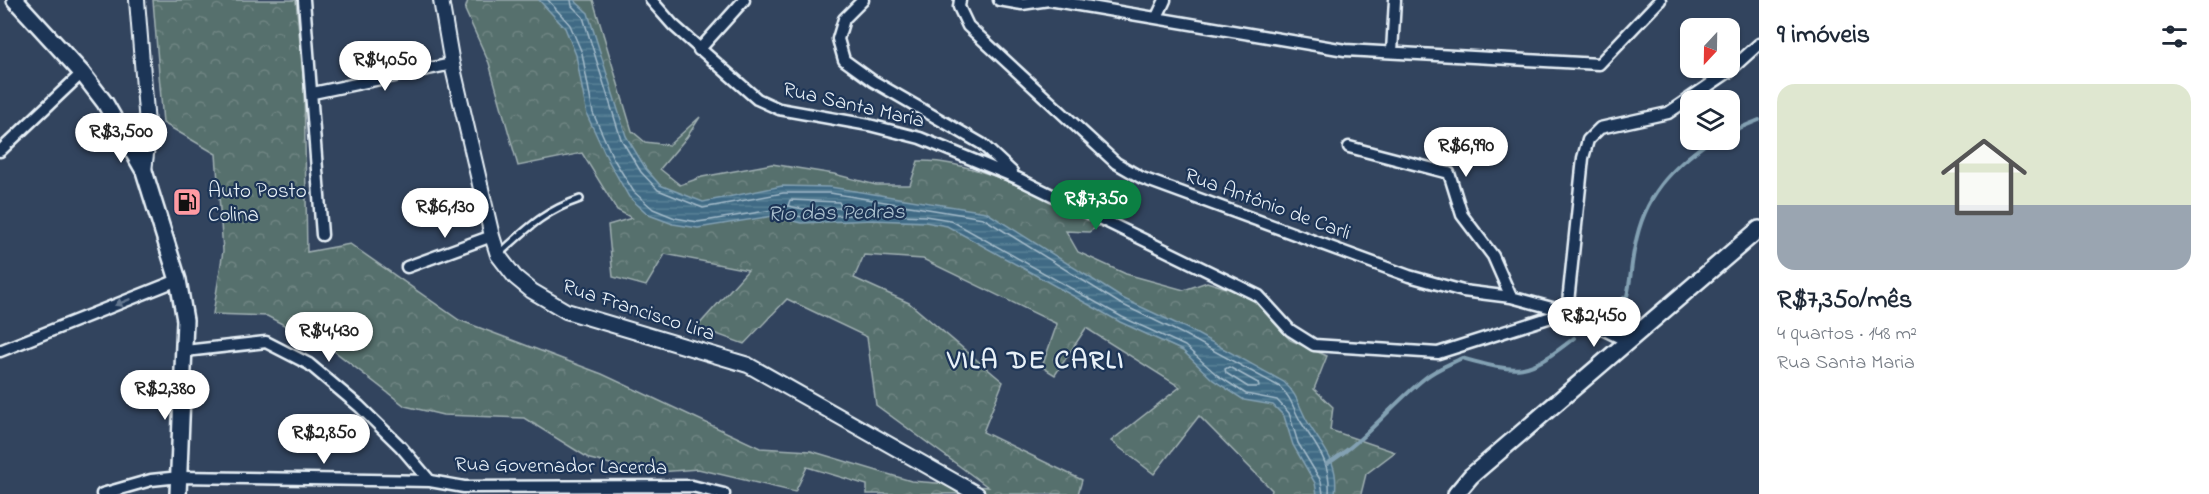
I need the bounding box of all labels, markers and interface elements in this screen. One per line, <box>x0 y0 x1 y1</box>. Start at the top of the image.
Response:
text: 9 imóveis <box>1777 17 1870 55</box>
north arrow <box>1680 18 1740 78</box>
map controls <box>1680 18 1740 150</box>
icon: filters <box>2158 20 2191 53</box>
pin: R$4,050 <box>330 41 440 92</box>
text: R$4,050 <box>353 46 417 75</box>
street label: Rua Santa Maria <box>780 75 927 137</box>
button: layers <box>1680 90 1740 150</box>
pin: R$3,500 <box>66 113 176 164</box>
text: R$3,500 <box>89 118 153 147</box>
icon: home <box>1930 123 2038 231</box>
pin: R$6,990 <box>1411 127 1521 178</box>
text: R$6,990 <box>1438 132 1494 161</box>
street label: Rua Antônio de Carli <box>1180 161 1355 249</box>
place label: Auto Posto Colina <box>208 177 307 231</box>
pin: R$7,350 <box>1041 180 1151 231</box>
text: R$7,350 <box>1064 185 1128 214</box>
fuel station icon: Auto Posto Colina <box>171 186 203 218</box>
pin: R$6,130 <box>390 188 500 239</box>
text: R$6,130 <box>416 193 474 222</box>
water label: Rio das Pedras <box>767 197 906 231</box>
street label: Rua Francisco Lira <box>558 272 719 350</box>
text: R$7,350/mês <box>1777 282 1912 320</box>
pin: R$2,450 <box>1539 297 1649 348</box>
one-way arrow <box>114 298 132 307</box>
text: R$2,450 <box>1562 302 1626 331</box>
pin: R$4,430 <box>274 312 384 363</box>
text: R$4,430 <box>299 317 359 346</box>
text: 4 quartos · 148 m² <box>1777 320 1917 349</box>
district label: VILA DE CARLI <box>946 342 1125 381</box>
text: Rua Santa Maria <box>1777 349 1915 378</box>
pin: R$2,380 <box>110 370 220 421</box>
text: R$2,380 <box>135 375 195 404</box>
pin: R$2,850 <box>269 414 379 465</box>
text: R$2,850 <box>292 419 356 448</box>
street label: Rua Governador Lacerda <box>454 450 667 484</box>

